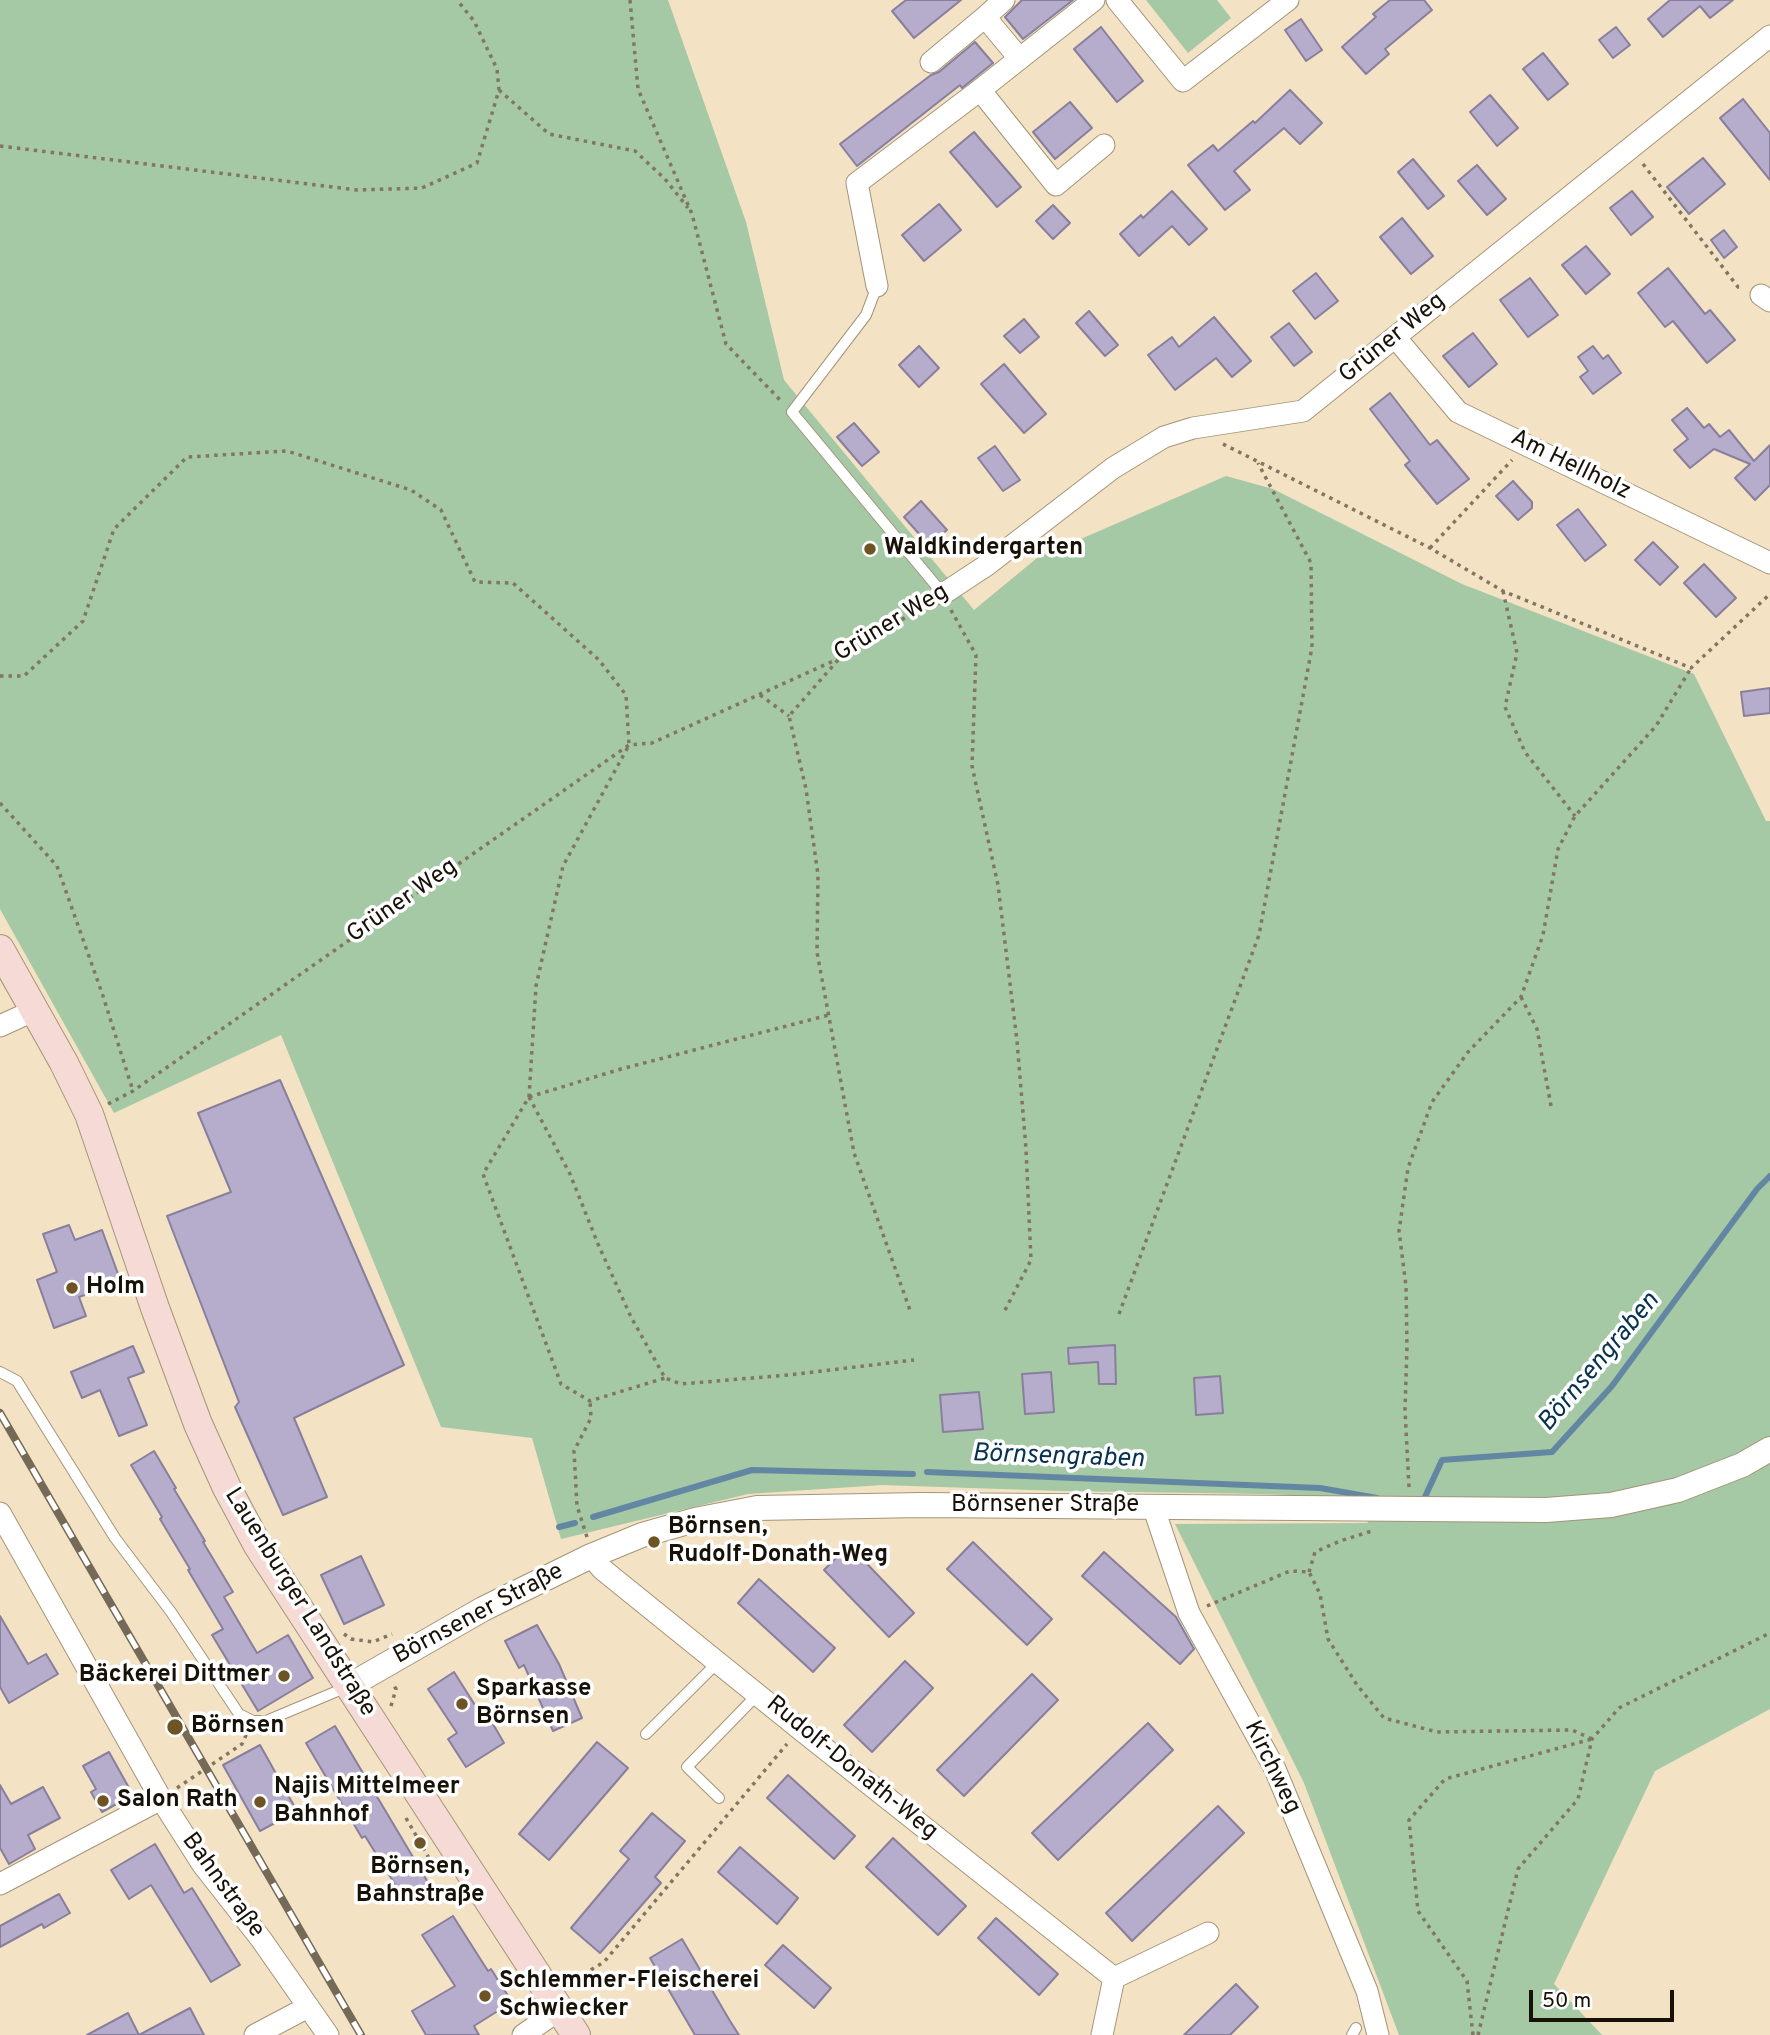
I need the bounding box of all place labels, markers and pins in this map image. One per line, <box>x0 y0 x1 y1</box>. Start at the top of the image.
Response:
place label: Waldkindergarten <box>884 535 1083 563</box>
marker: Waldkindergarten <box>862 541 878 557</box>
place label: Holm <box>86 1274 145 1302</box>
marker: Holm <box>64 1280 80 1296</box>
place label: Börnsen, Rudolf-Donath-Weg <box>668 1514 888 1570</box>
marker: Börnsen, Rudolf-Donath-Weg <box>646 1534 662 1550</box>
place label: Bäckerei Dittmer <box>79 1662 270 1690</box>
marker: Bäckerei Dittmer <box>276 1668 292 1684</box>
place label: Sparkasse Börnsen <box>476 1676 591 1732</box>
marker: Sparkasse Börnsen <box>454 1696 470 1712</box>
place label: Börnsen <box>191 1713 284 1741</box>
marker: Börnsen <box>165 1717 185 1737</box>
place label: Najis Mittelmeer Bahnhof <box>274 1774 460 1830</box>
place label: Salon Rath <box>117 1787 238 1815</box>
marker: Salon Rath <box>95 1793 111 1809</box>
marker: Najis Mittelmeer Bahnhof <box>252 1794 268 1810</box>
marker: Börnsen, Bahnstraße <box>412 1835 428 1851</box>
place label: Börnsen, Bahnstraße <box>356 1854 484 1910</box>
place label: Schlemmer-Fleischerei Schwiecker <box>499 1968 759 2024</box>
marker: Schlemmer-Fleischerei Schwiecker <box>477 1988 493 2004</box>

